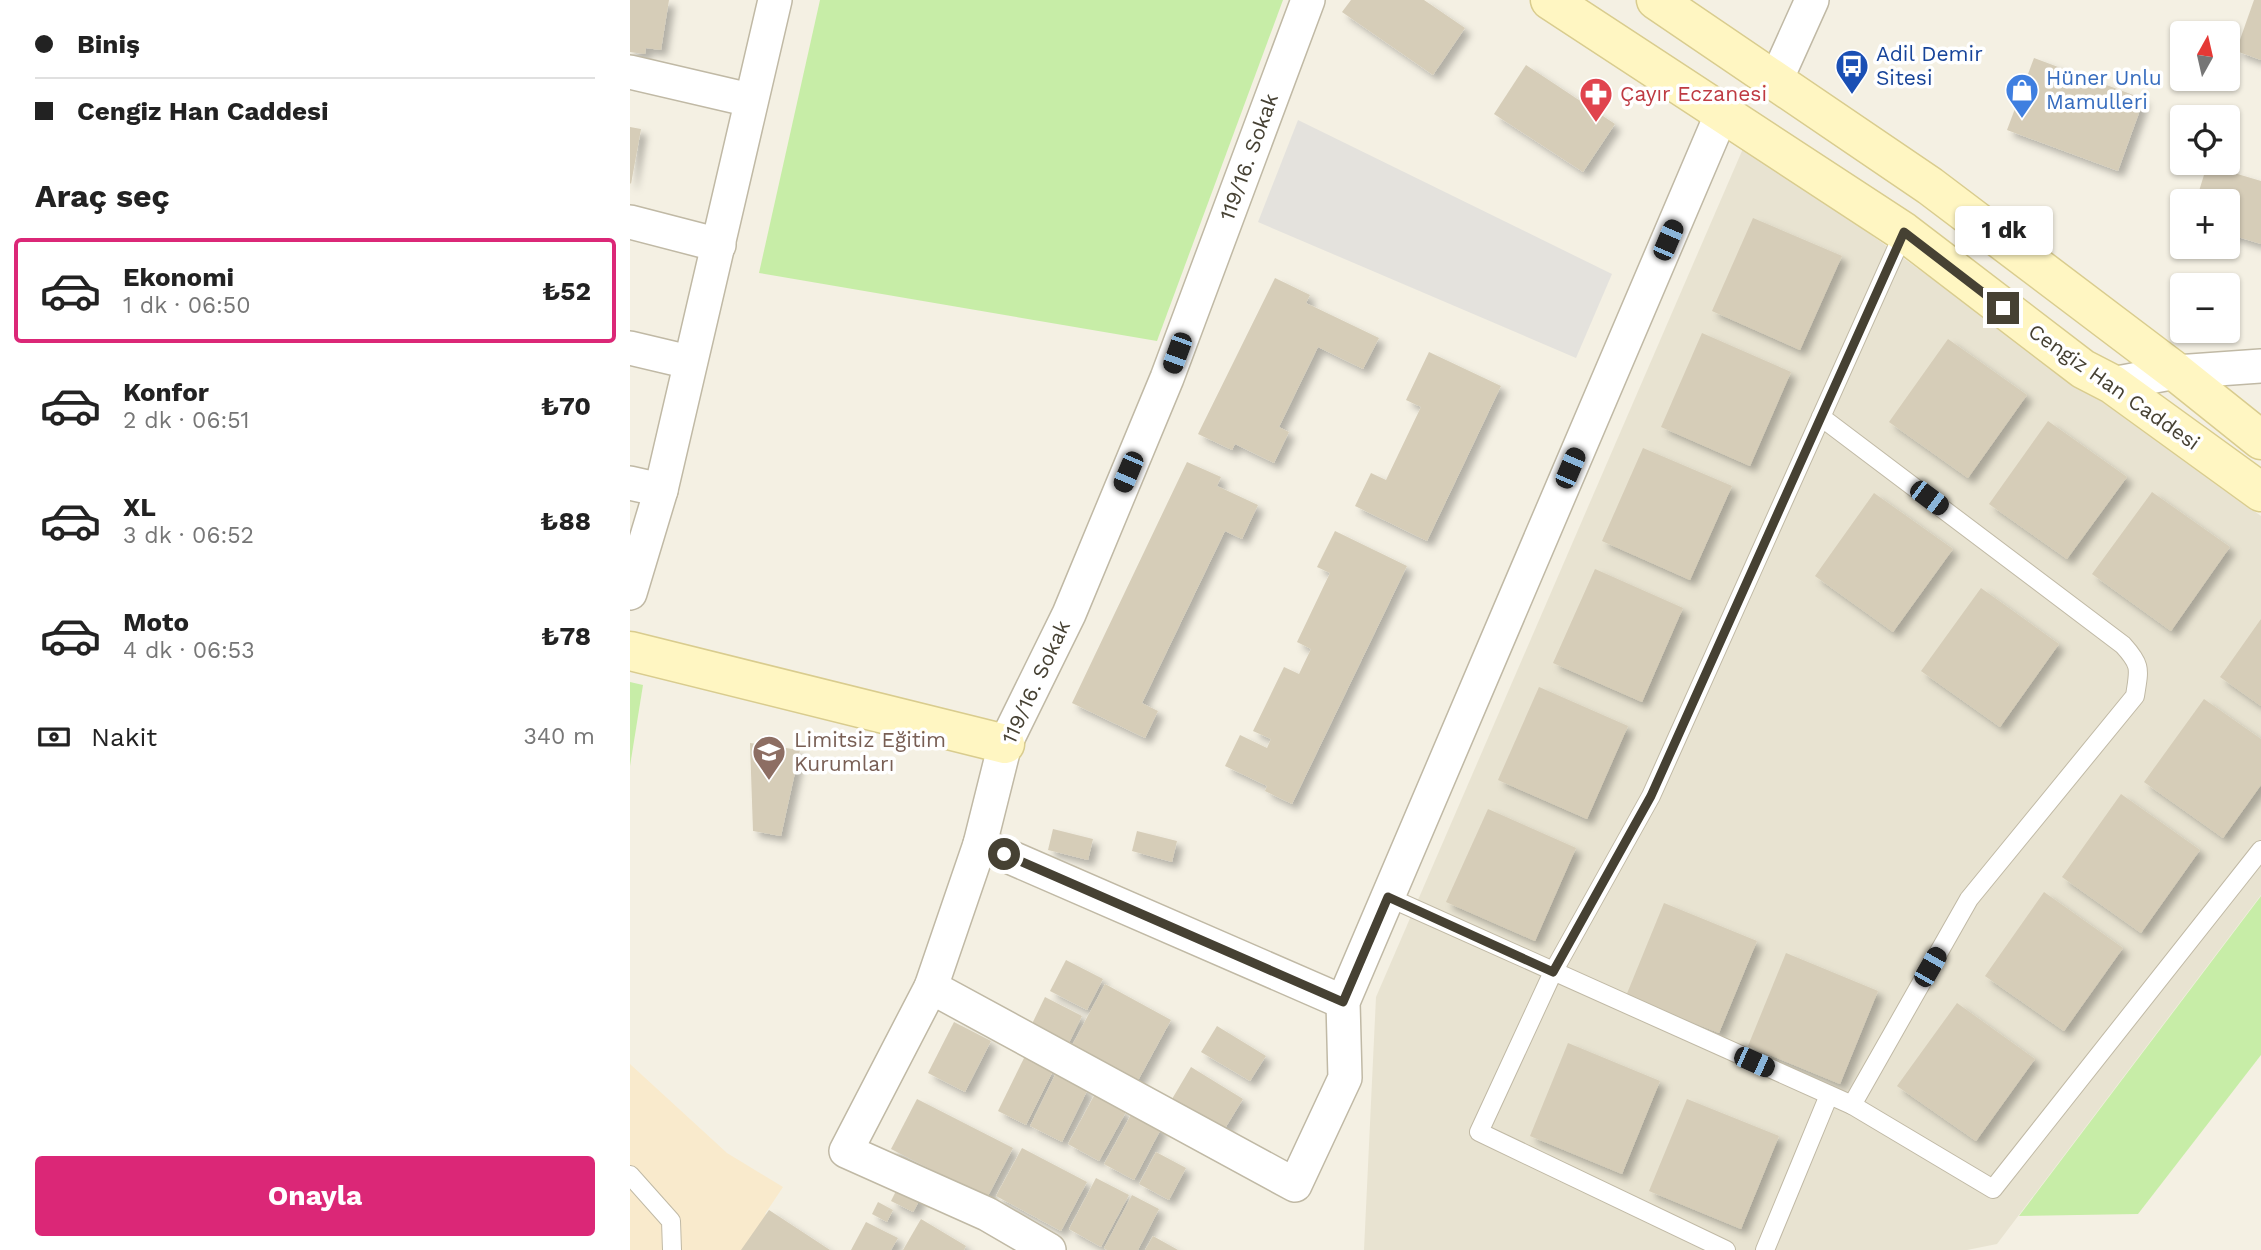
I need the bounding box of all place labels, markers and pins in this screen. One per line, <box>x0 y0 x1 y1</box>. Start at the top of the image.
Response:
place label: Adil Demir Sitesi <box>1876 41 1983 90</box>
bus stop icon: Adil Demir Sitesi <box>1833 47 1871 96</box>
place label: Hüner Unlu Mamulleri <box>2046 65 2162 114</box>
shop icon: Hüner Unlu Mamulleri <box>2003 71 2041 120</box>
pharmacy icon: Çayır Eczanesi <box>1577 75 1615 124</box>
place label: Çayır Eczanesi <box>1620 81 1767 106</box>
place label: Limitsiz Eğitim Kurumları <box>794 727 946 776</box>
school or university icon: Limitsiz Eğitim Kurumları <box>750 733 788 782</box>

